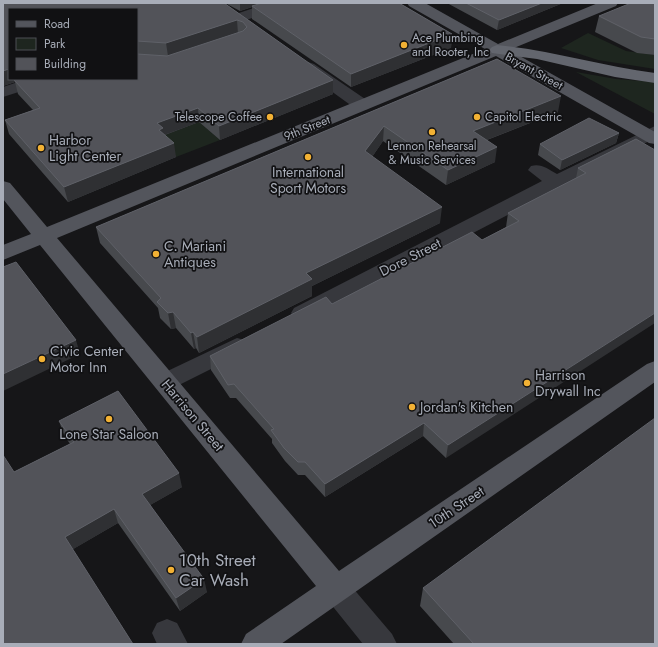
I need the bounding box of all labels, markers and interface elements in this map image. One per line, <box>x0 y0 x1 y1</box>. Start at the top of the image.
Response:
legend <box>8 8 138 80</box>
text: Road <box>44 15 70 33</box>
place label: Ace Plumbing and Rooter, Inc <box>412 29 489 61</box>
text: Park <box>44 35 66 53</box>
marker: Ace Plumbing and Rooter, Inc <box>399 40 409 50</box>
street label: Bryant Street <box>502 48 566 94</box>
text: Building <box>44 55 86 73</box>
place label: Telescope Coffee <box>175 108 262 126</box>
place label: Capitol Electric <box>485 108 562 126</box>
street label: 9th Street <box>281 111 333 145</box>
marker: Telescope Coffee <box>265 112 275 122</box>
marker: Capitol Electric <box>472 112 482 122</box>
marker: Lennon Rehearsal & Music Services <box>427 127 437 137</box>
place label: Harbor Light Center <box>49 130 122 166</box>
place label: Lennon Rehearsal & Music Services <box>387 137 477 169</box>
marker: Harbor Light Center <box>36 143 46 153</box>
marker: International Sport Motors <box>303 152 313 162</box>
place label: International Sport Motors <box>270 162 346 198</box>
street label: Dore Street <box>376 233 445 281</box>
place label: C. Mariani Antiques <box>164 236 226 272</box>
marker: C. Mariani Antiques <box>151 249 161 259</box>
place label: Civic Center Motor Inn <box>50 341 124 377</box>
marker: Civic Center Motor Inn <box>37 354 47 364</box>
place label: Harrison Drywall Inc <box>535 365 601 401</box>
street label: Harrison Street <box>157 375 229 456</box>
marker: Harrison Drywall Inc <box>522 378 532 388</box>
place label: Jordan's Kitchen <box>418 397 513 417</box>
marker: Jordan's Kitchen <box>407 402 417 412</box>
marker: Lone Star Saloon <box>104 414 114 424</box>
place label: Lone Star Saloon <box>59 424 159 444</box>
street label: 10th Street <box>424 481 488 533</box>
place label: 10th Street Car Wash <box>179 548 256 592</box>
marker: 10th Street Car Wash <box>166 565 176 575</box>

